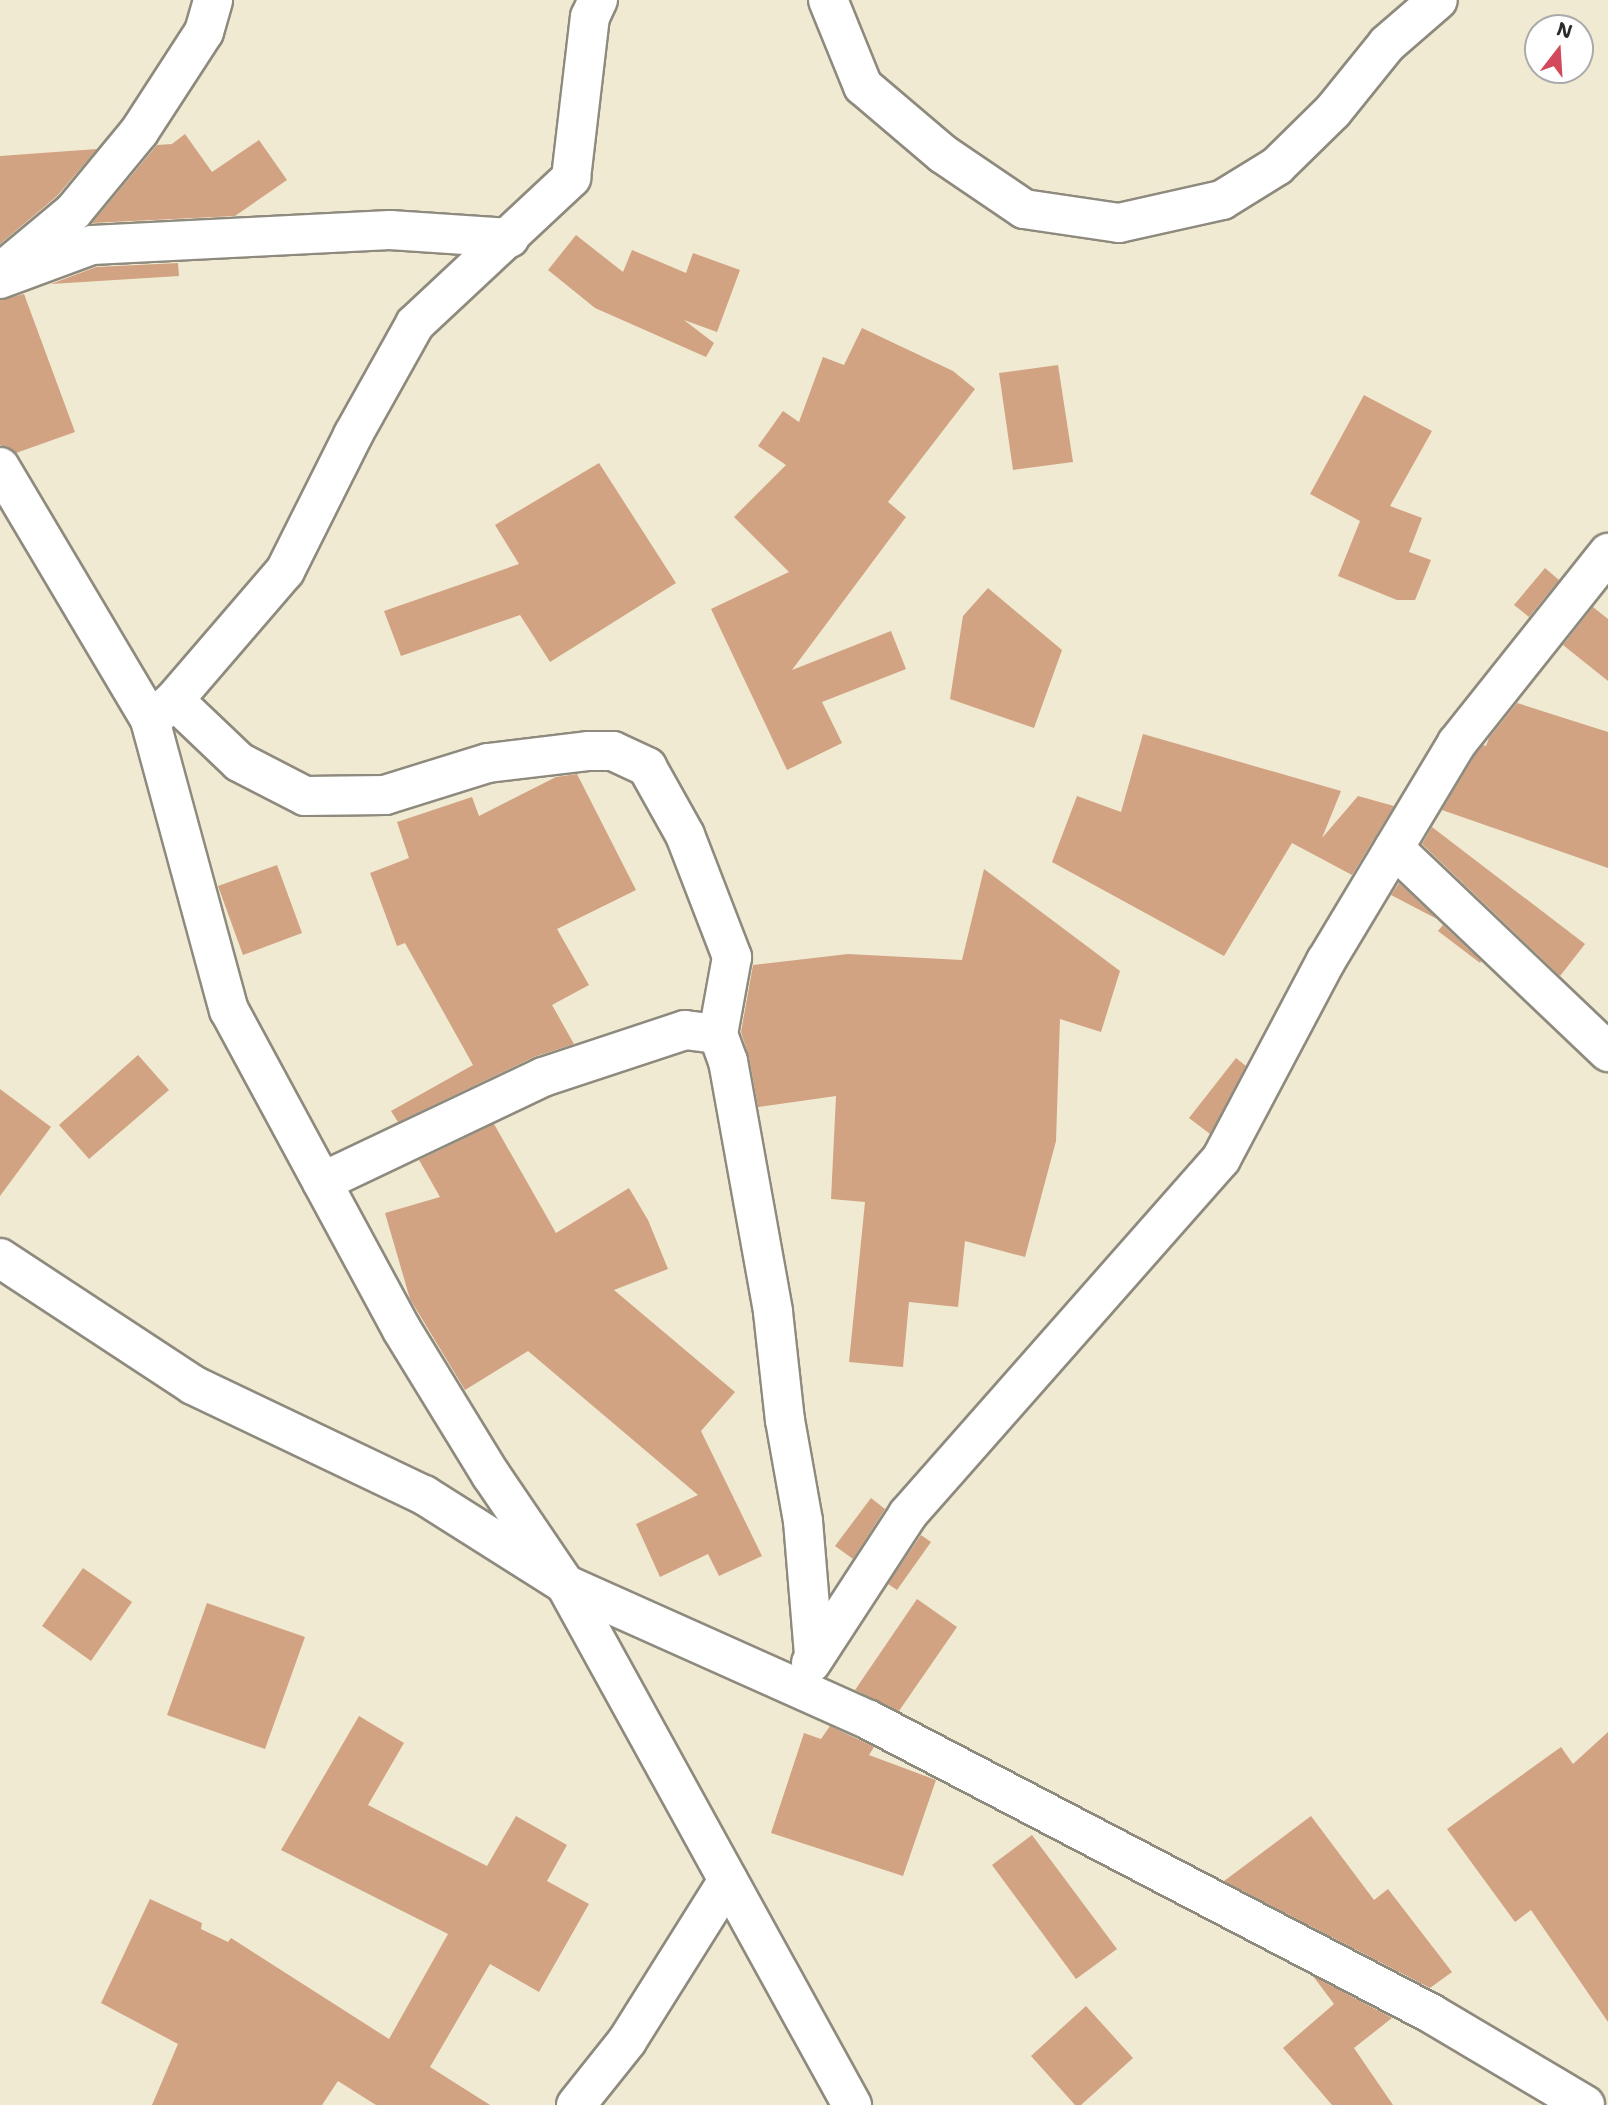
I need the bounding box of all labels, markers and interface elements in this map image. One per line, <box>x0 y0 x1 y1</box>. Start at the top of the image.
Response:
north arrow <box>1524 14 1594 84</box>
text: N <box>1554 16 1576 45</box>

